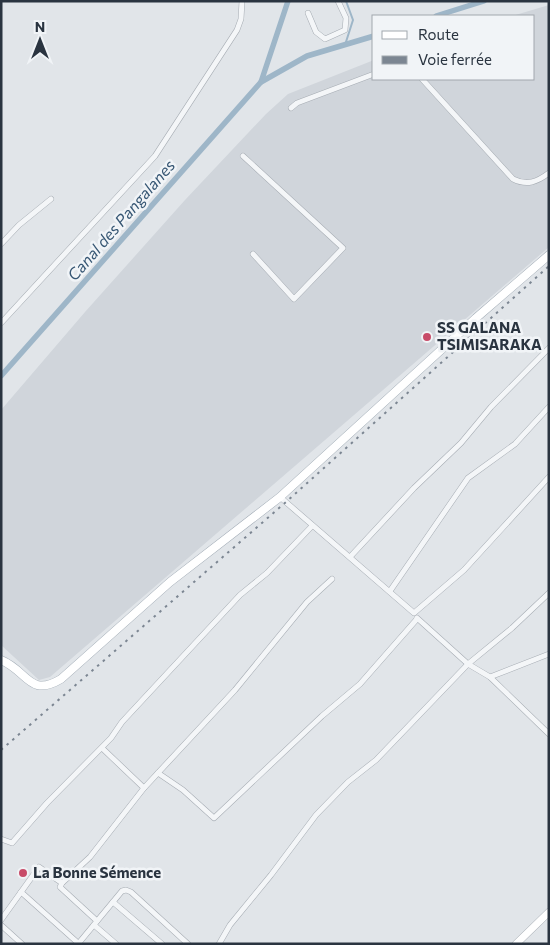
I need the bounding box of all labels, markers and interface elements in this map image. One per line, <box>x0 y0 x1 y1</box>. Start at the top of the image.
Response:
north arrow <box>15 15 65 65</box>
legend <box>372 15 535 80</box>
text: N <box>35 18 45 35</box>
text: Route <box>418 25 459 43</box>
text: Voie ferrée <box>418 50 492 68</box>
water label: Canal des Pangalanes <box>63 155 178 284</box>
place label: SS GALANA TSIMISARAKA <box>437 318 542 353</box>
marker: SS GALANA TSIMISARAKA <box>421 331 433 343</box>
place label: La Bonne Sémence <box>33 863 161 881</box>
marker: La Bonne Sémence <box>17 867 29 879</box>

